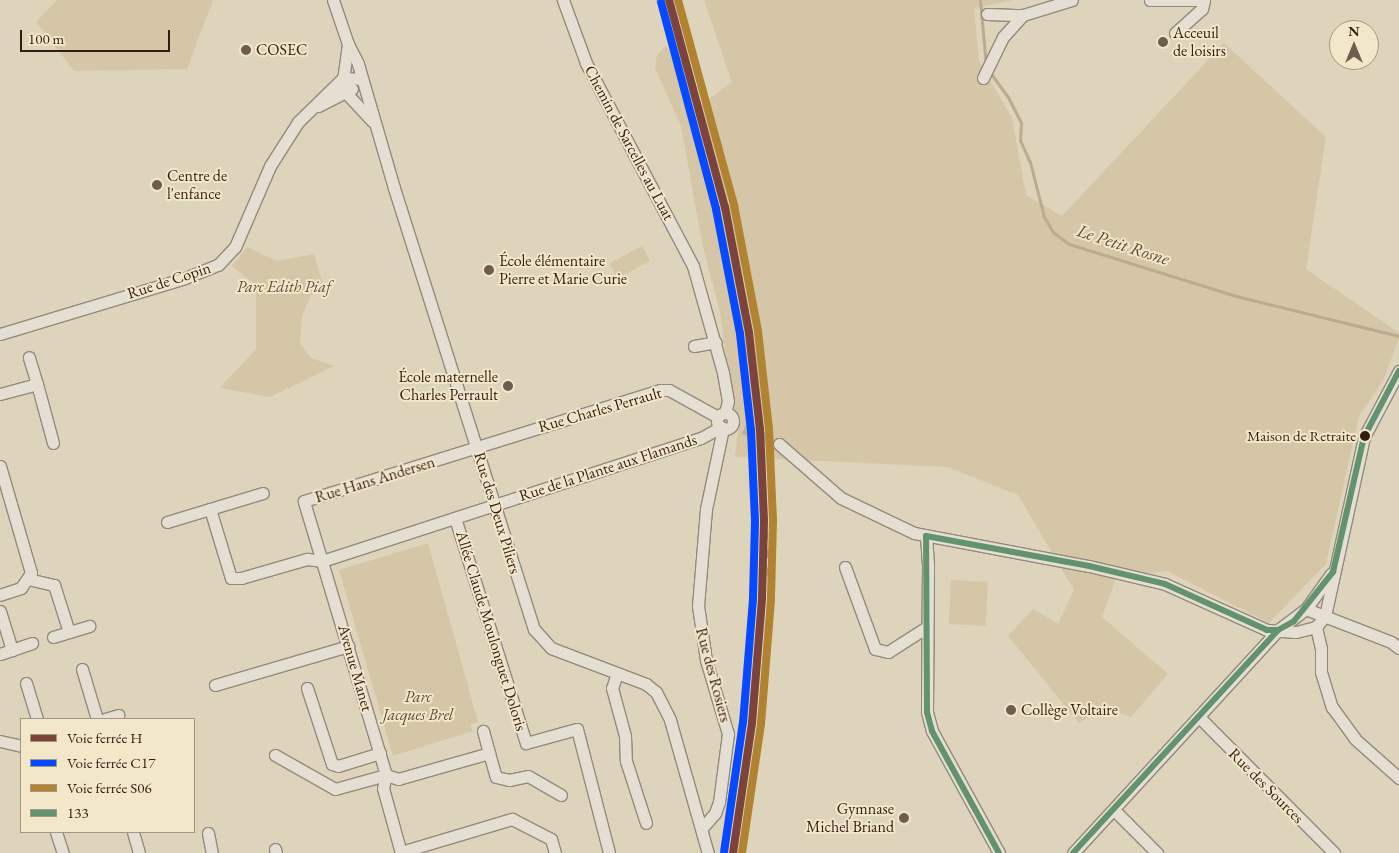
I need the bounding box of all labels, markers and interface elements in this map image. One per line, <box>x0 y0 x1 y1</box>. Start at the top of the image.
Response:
scale bar <box>22 20 172 52</box>
north arrow <box>1329 20 1379 70</box>
text: N <box>1348 22 1360 40</box>
place label: Acceuil de loisirs <box>1173 23 1226 61</box>
text: 100 m <box>28 29 64 48</box>
marker: Acceuil de loisirs <box>1157 36 1169 48</box>
place label: COSEC <box>256 40 307 60</box>
marker: COSEC <box>240 44 252 56</box>
street label: Chemin de Sarcelles au Luat <box>580 62 678 224</box>
place label: Centre de l'enfance <box>167 166 227 204</box>
marker: Centre de l'enfance <box>151 179 163 191</box>
water label: Le Petit Rosne <box>1074 220 1172 270</box>
place label: École élémentaire Pierre et Marie Curie <box>499 251 627 289</box>
street label: Rue de Copin <box>125 258 213 304</box>
marker: École élémentaire Pierre et Marie Curie <box>483 264 495 276</box>
park label: Parc Edith Piaf <box>237 277 331 297</box>
place label: École maternelle Charles Perrault <box>398 367 498 405</box>
marker: École maternelle Charles Perrault <box>502 380 514 392</box>
street label: Rue Charles Perrault <box>536 383 664 437</box>
place label: Maison de Retraite <box>1247 427 1356 445</box>
street label: Rue de la Plante aux Flamands <box>517 430 699 506</box>
marker: Maison de Retraite <box>1360 431 1370 441</box>
street label: Rue des Deux Piliers <box>469 450 525 576</box>
street label: Rue Hans Andersen <box>313 453 437 507</box>
street label: Allée Claude Moulonguet Doloris <box>451 529 531 733</box>
street label: Avenue Manet <box>333 622 377 714</box>
street label: Rue des Rosiers <box>691 626 735 724</box>
park label: Parc Jacques Brel <box>383 687 453 725</box>
place label: Collège Voltaire <box>1021 700 1118 720</box>
marker: Collège Voltaire <box>1005 704 1017 716</box>
legend <box>20 718 195 833</box>
text: Voie ferrée H <box>67 728 143 747</box>
street label: Rue des Sources <box>1224 744 1308 828</box>
text: Voie ferrée C17 <box>67 753 155 772</box>
text: Voie ferrée S06 <box>67 778 152 797</box>
place label: Gymnase Michel Briand <box>806 799 894 837</box>
text: 133 <box>67 803 89 822</box>
marker: Gymnase Michel Briand <box>898 812 910 824</box>

